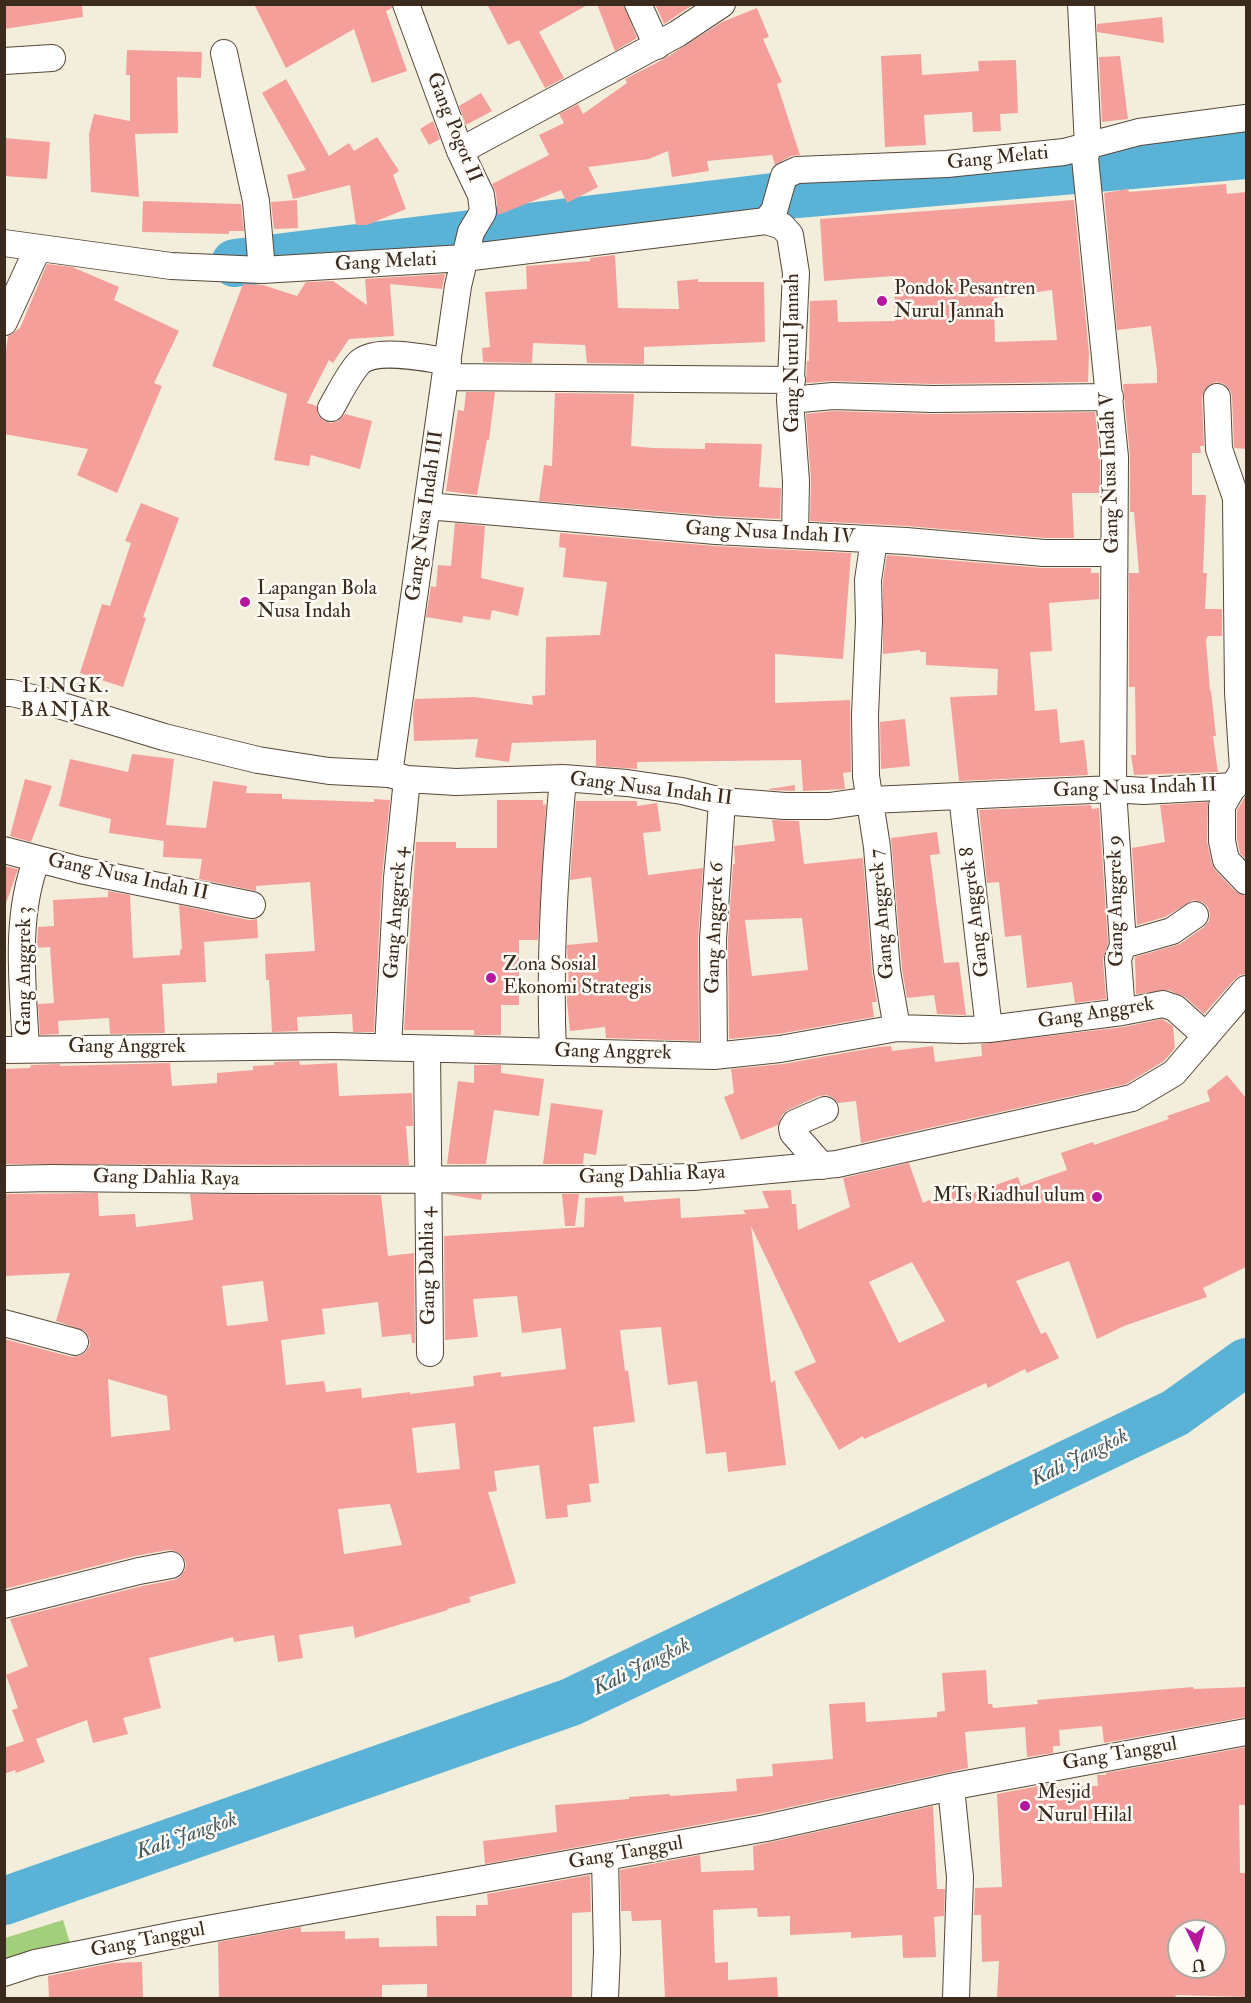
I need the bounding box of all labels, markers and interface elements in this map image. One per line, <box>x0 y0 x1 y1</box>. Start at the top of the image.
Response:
street label: Gang Pogot II <box>420 70 486 186</box>
street label: Gang Melati <box>946 142 1050 176</box>
street label: Gang Melati <box>334 248 438 278</box>
street label: Gang Nurul Jannah <box>782 273 806 433</box>
place label: Pondok Pesantren Nurul Jannah <box>894 278 1036 325</box>
marker: Pondok Pesantren Nurul Jannah <box>875 294 889 308</box>
street label: Gang Nusa Indah V <box>1096 392 1126 554</box>
street label: Gang Nusa Indah III <box>402 429 450 603</box>
street label: Gang Nusa Indah IV <box>685 518 855 550</box>
place label: Lapangan Bola Nusa Indah <box>257 578 377 625</box>
marker: Lapangan Bola Nusa Indah <box>238 595 252 609</box>
district label: LINGK. BANJAR <box>20 674 112 724</box>
street label: Gang Nusa Indah II <box>568 768 734 812</box>
street label: Gang Nusa Indah II <box>1053 774 1217 804</box>
street label: Gang Anggrek 9 <box>1104 835 1130 967</box>
street label: Gang Anggrek 4 <box>380 846 414 980</box>
street label: Gang Anggrek 8 <box>956 846 996 978</box>
street label: Gang Anggrek 7 <box>865 848 901 980</box>
street label: Gang Nusa Indah II <box>45 849 211 907</box>
street label: Gang Anggrek 6 <box>702 862 730 994</box>
street label: Gang Anggrek 3 <box>14 906 38 1036</box>
place label: Zona Sosial Ekonomi Strategis <box>503 954 651 1001</box>
marker: Zona Sosial Ekonomi Strategis <box>484 971 498 985</box>
street label: Gang Anggrek <box>1036 993 1156 1035</box>
street label: Gang Anggrek <box>68 1036 186 1060</box>
street label: Gang Anggrek <box>554 1040 672 1066</box>
street label: Gang Dahlia Raya <box>578 1161 726 1191</box>
street label: Gang Dahlia Raya <box>93 1166 239 1192</box>
place label: MTs Riadhul ulum <box>933 1185 1085 1209</box>
marker: MTs Riadhul ulum <box>1090 1190 1104 1204</box>
street label: Gang Dahlia 4 <box>416 1207 442 1325</box>
water label: Kali Jangkok <box>1027 1425 1133 1493</box>
water label: Kali Jangkok <box>589 1634 695 1702</box>
street label: Gang Tanggul <box>1061 1733 1179 1777</box>
place label: Mesjid Nurul Hilal <box>1037 1782 1132 1829</box>
marker: Mesjid Nurul Hilal <box>1018 1799 1032 1813</box>
water label: Kali Jangkok <box>133 1808 241 1866</box>
street label: Gang Tanggul <box>567 1832 685 1876</box>
street label: Gang Tanggul <box>89 1918 207 1964</box>
north arrow <box>1167 1919 1227 1979</box>
text: U <box>1191 1954 1206 1975</box>

